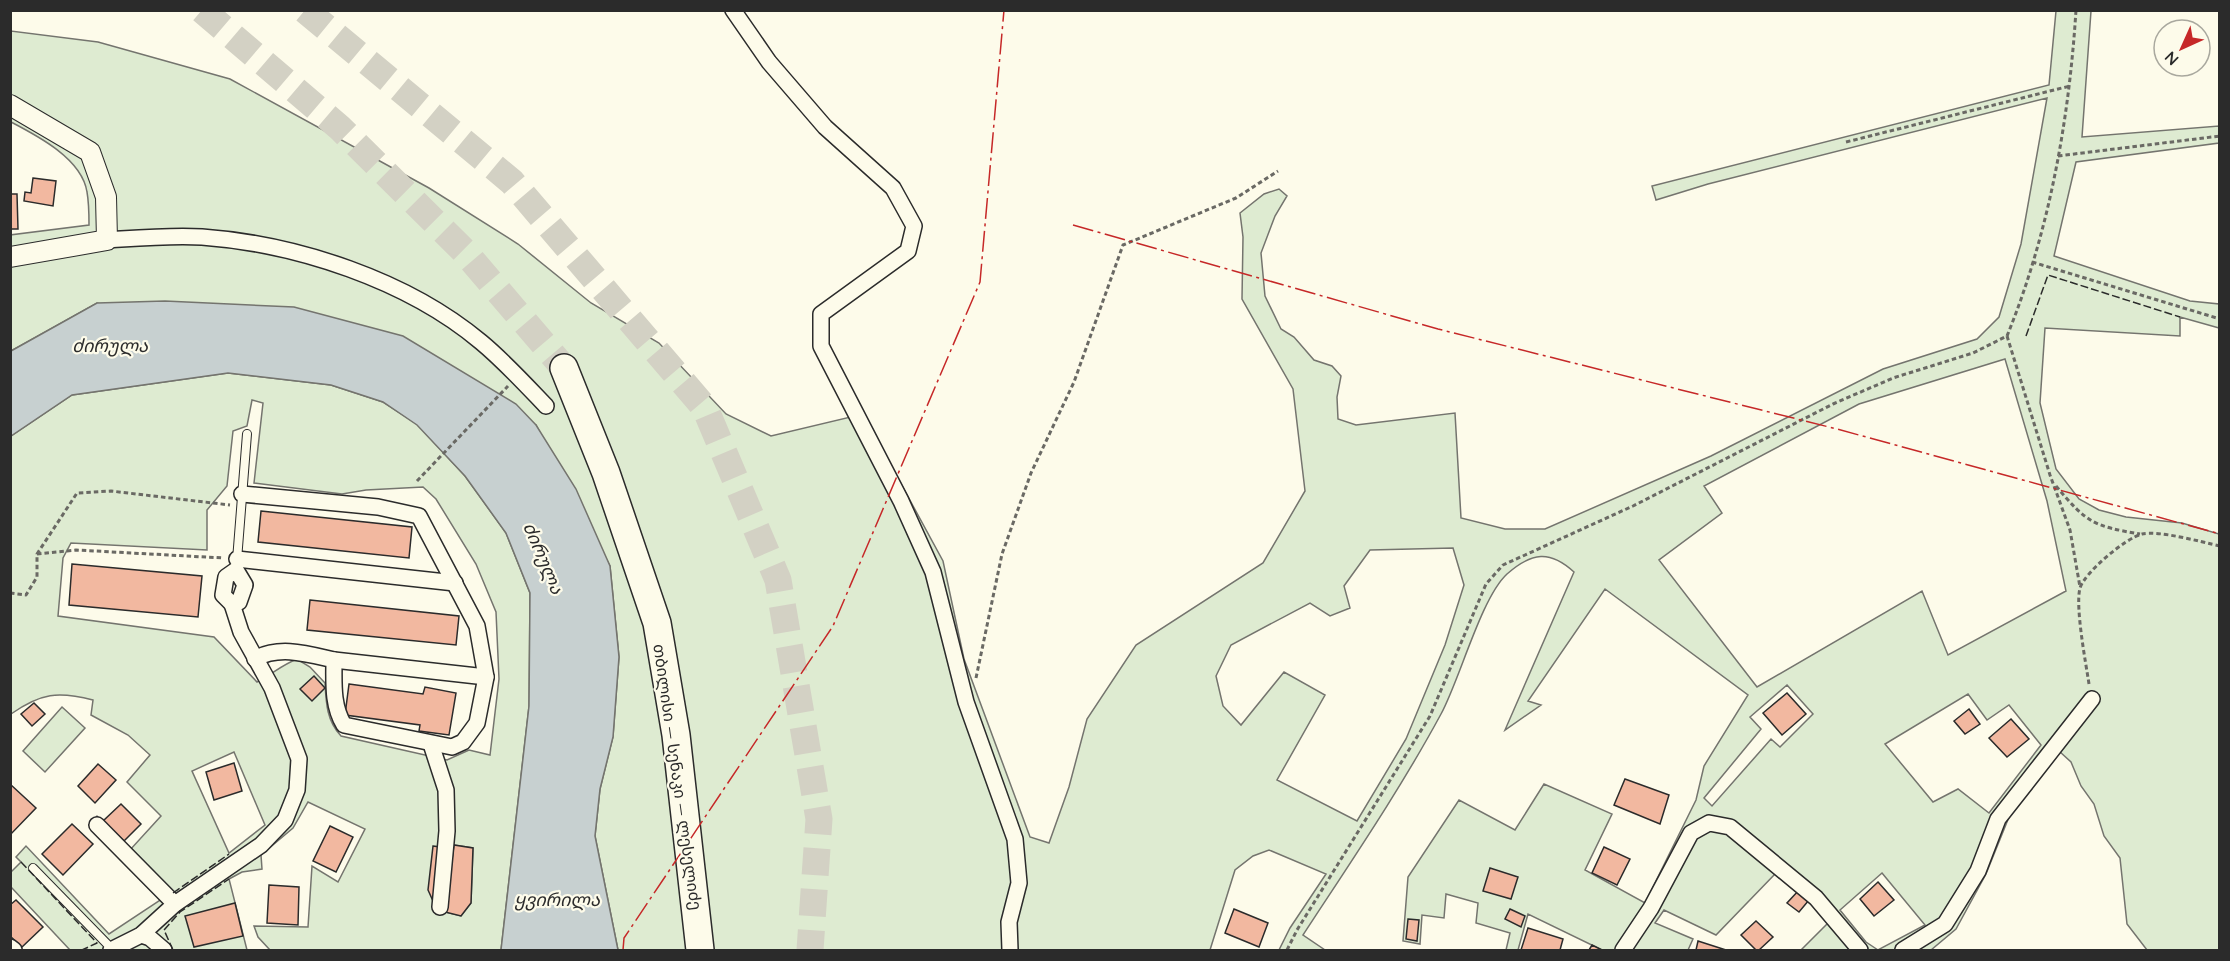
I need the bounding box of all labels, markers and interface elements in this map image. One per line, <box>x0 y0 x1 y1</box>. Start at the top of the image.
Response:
north arrow <box>2152 18 2212 78</box>
text: N <box>2160 47 2183 70</box>
water label: ძირულა <box>72 334 148 357</box>
water label: ძირულა <box>518 518 569 597</box>
street label: თბილისი — სენაკი — ლესელიძე <box>648 643 707 912</box>
water label: ყვირილა <box>514 888 600 911</box>

